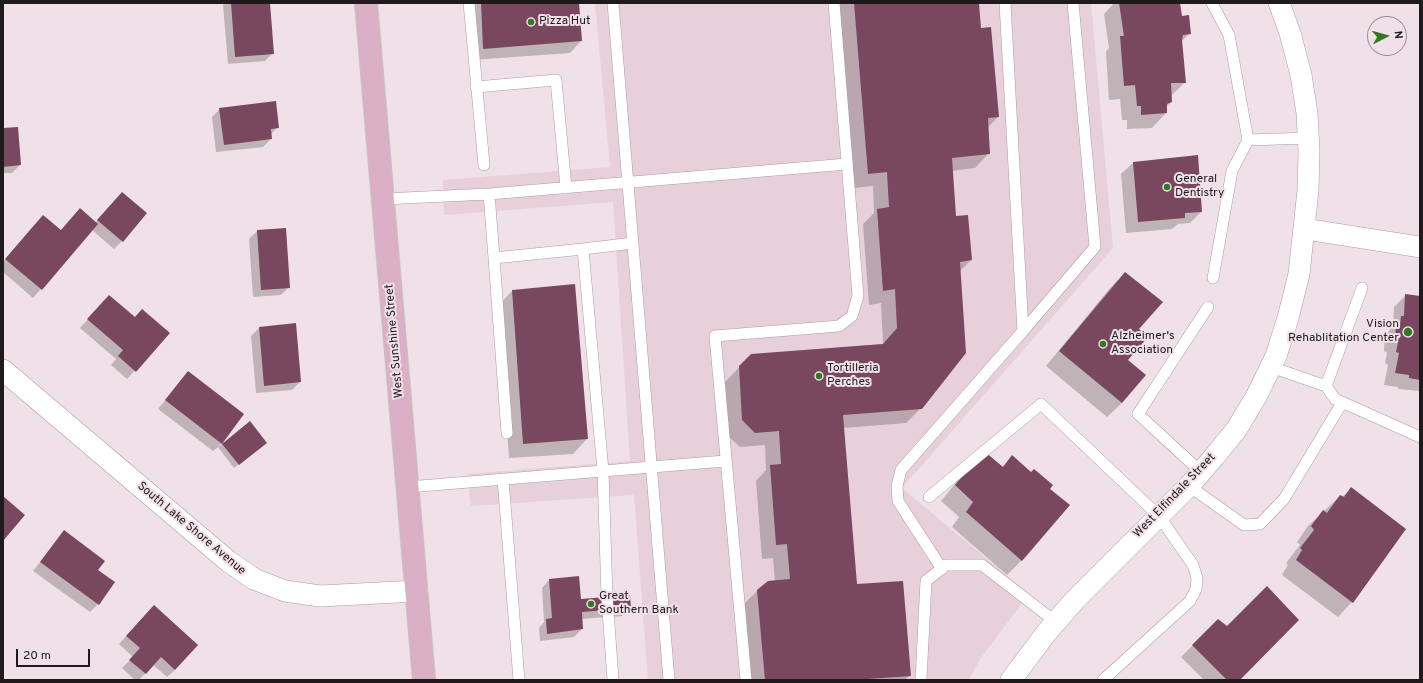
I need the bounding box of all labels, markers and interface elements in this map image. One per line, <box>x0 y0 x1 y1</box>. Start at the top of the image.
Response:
place label: Pizza Hut <box>539 15 591 29</box>
north arrow <box>1367 16 1407 56</box>
marker: Pizza Hut <box>526 17 536 27</box>
text: N <box>1391 30 1405 40</box>
place label: General Dentistry <box>1175 173 1224 201</box>
marker: General Dentistry <box>1162 182 1172 192</box>
street label: West Sunshine Street <box>383 283 407 399</box>
place label: Vision Rehablitation Center <box>1288 318 1399 346</box>
marker: Vision Rehablitation Center <box>1402 326 1414 338</box>
place label: Alzheimer's Association <box>1111 330 1175 358</box>
marker: Alzheimer's Association <box>1098 339 1108 349</box>
place label: Tortilleria Perches <box>827 362 879 390</box>
marker: Tortilleria Perches <box>814 371 824 381</box>
street label: West Elfindale Street <box>1131 451 1219 541</box>
street label: South Lake Shore Avenue <box>134 479 248 579</box>
place label: Great Southern Bank <box>599 590 679 618</box>
marker: Great Southern Bank <box>586 599 596 609</box>
scale bar <box>18 641 92 667</box>
text: 20 m <box>23 648 51 664</box>

